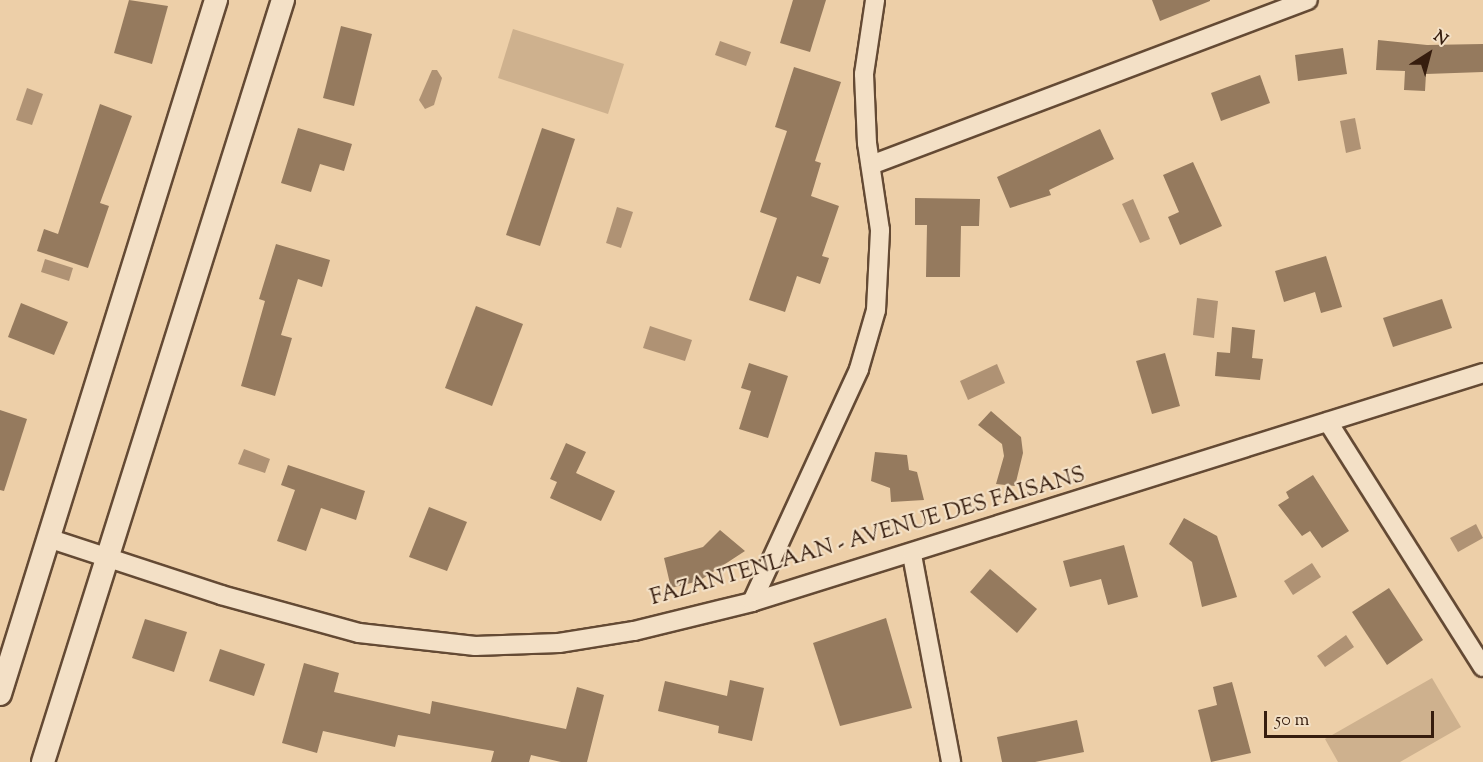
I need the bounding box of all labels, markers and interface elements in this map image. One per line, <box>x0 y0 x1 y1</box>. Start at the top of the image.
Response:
north arrow <box>1399 24 1459 84</box>
text: N <box>1428 26 1452 52</box>
street label: FAZANTENLAAN - AVENUE DES FAISANS <box>648 463 1088 613</box>
scale bar <box>1267 699 1436 737</box>
text: 50 m <box>1275 708 1309 734</box>

